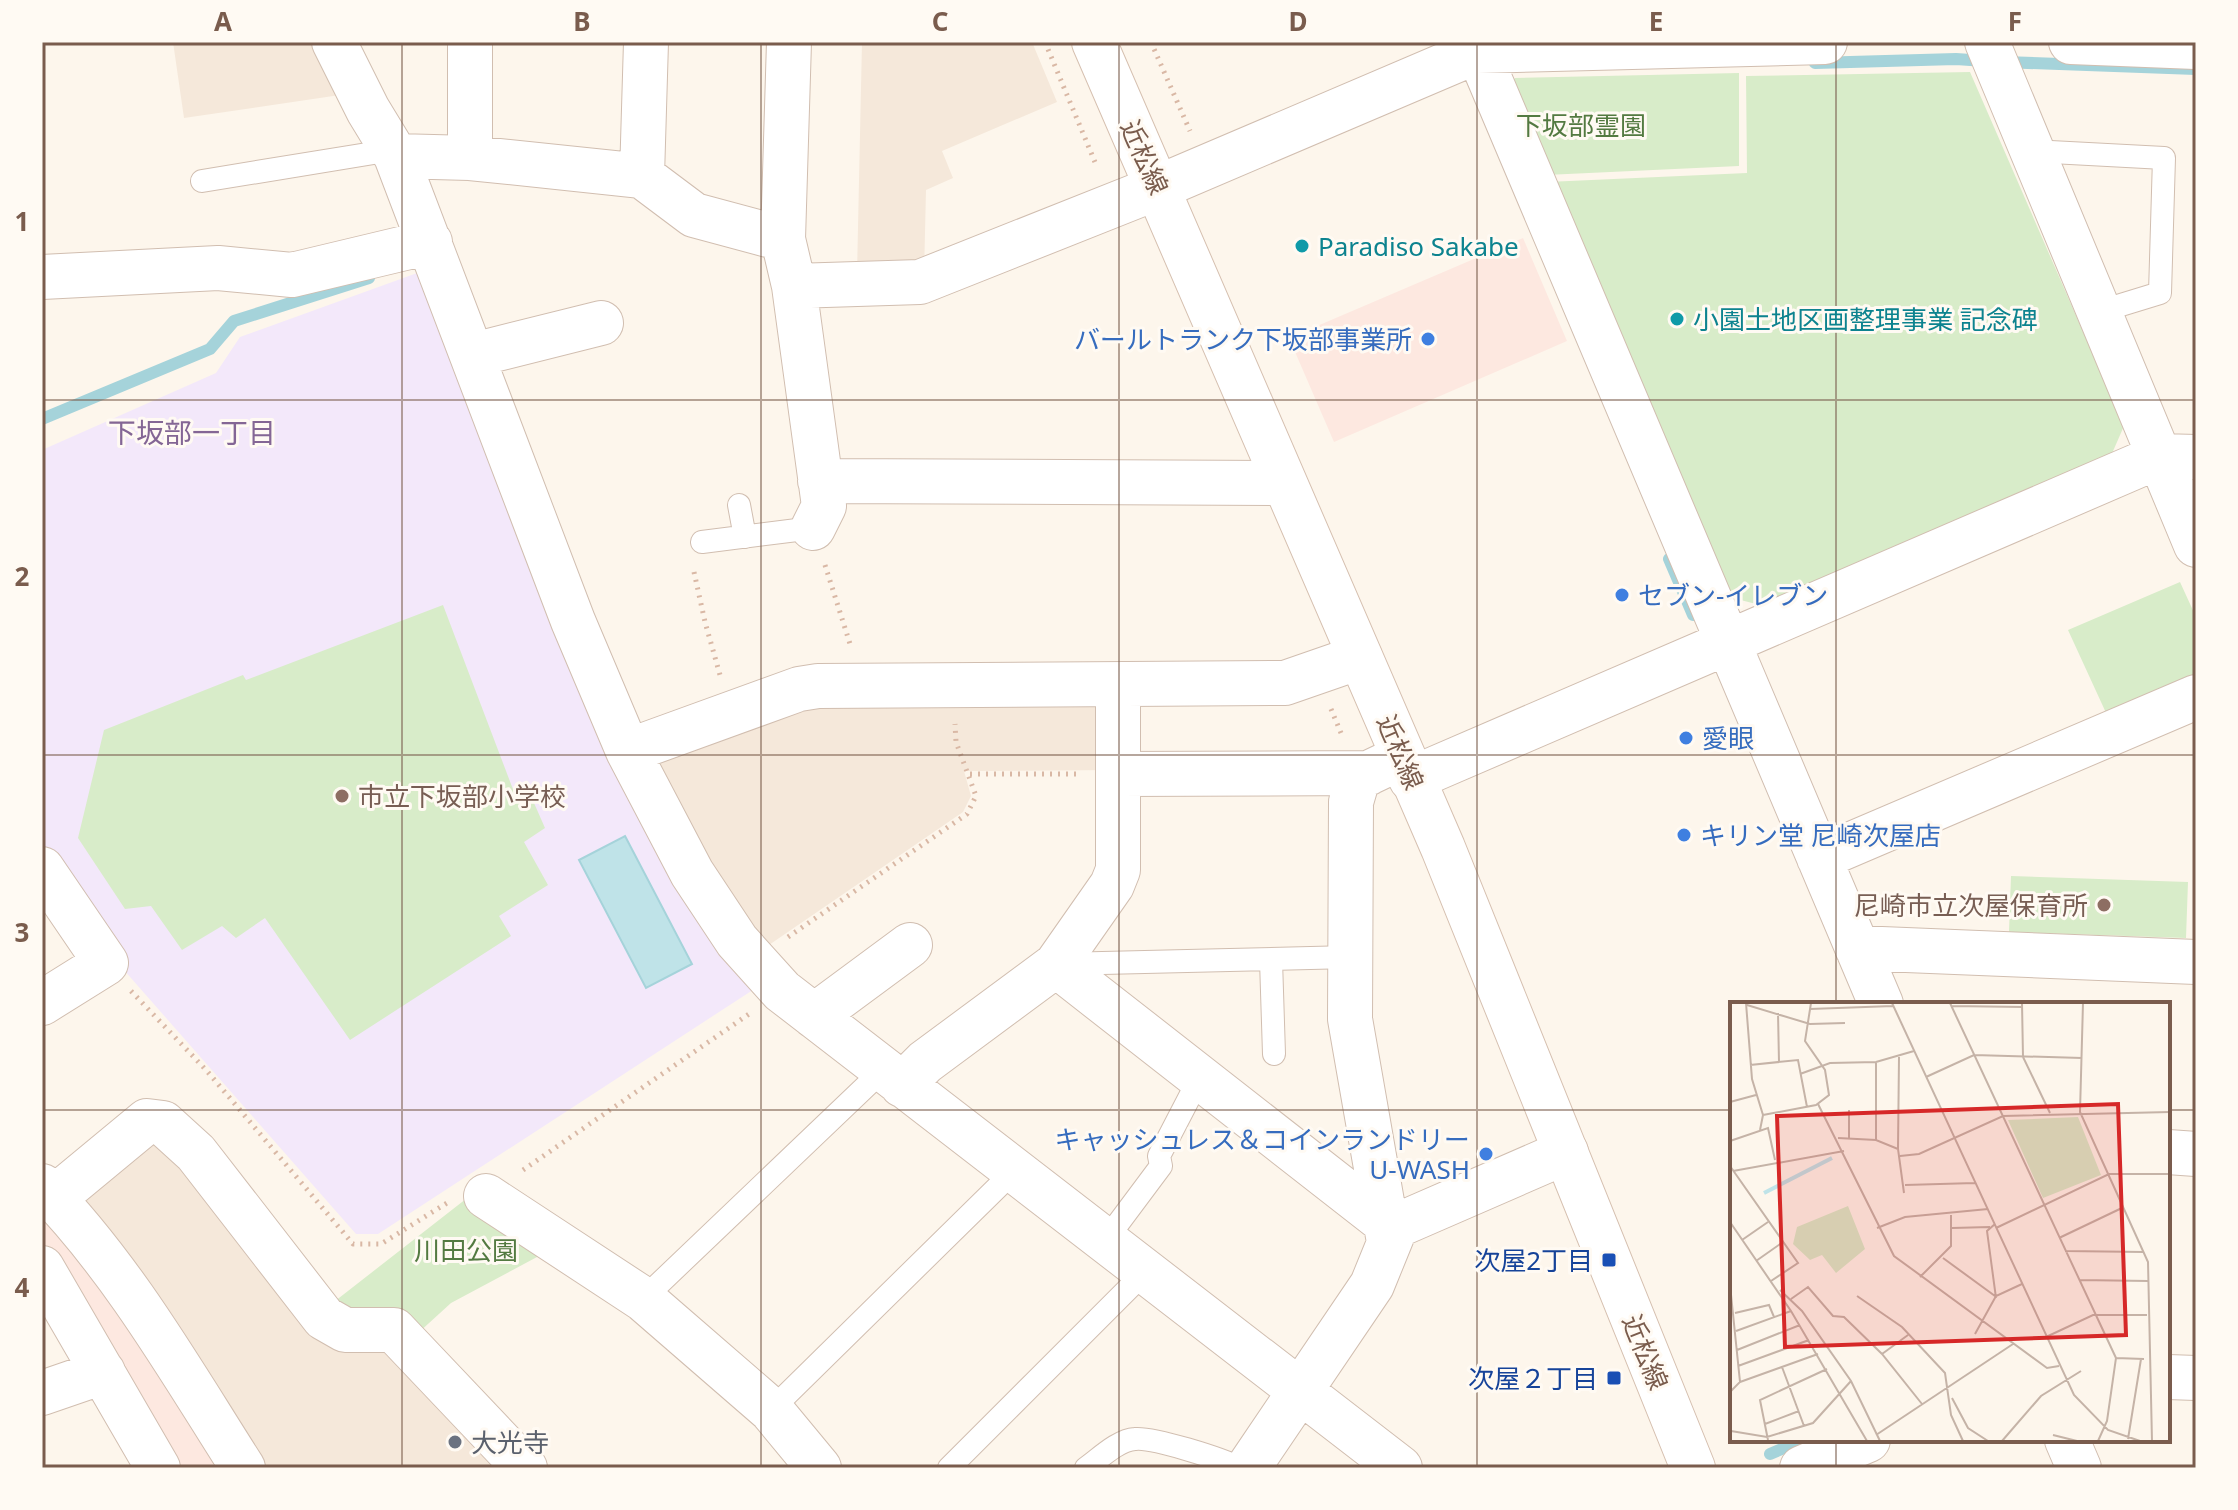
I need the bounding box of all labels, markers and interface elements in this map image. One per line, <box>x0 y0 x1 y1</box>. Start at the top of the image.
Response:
text: A <box>214 3 232 39</box>
text: B <box>573 3 591 39</box>
text: C <box>932 3 948 39</box>
text: D <box>1288 3 1308 39</box>
text: E <box>1649 3 1663 39</box>
text: F <box>2008 3 2022 39</box>
park label: 下坂部霊園 <box>1516 107 1646 143</box>
street label: 近松線 <box>1113 114 1177 200</box>
text: 1 <box>15 203 29 239</box>
place label: Paradiso Sakabe <box>1318 228 1519 264</box>
marker: Paradiso Sakabe <box>1293 237 1311 255</box>
place label: 小園土地区画整理事業 記念碑 <box>1693 301 2038 337</box>
marker: 小園土地区画整理事業 記念碑 <box>1668 310 1686 328</box>
place label: バールトランク下坂部事業所 <box>1074 321 1412 357</box>
marker: バールトランク下坂部事業所 <box>1419 330 1437 348</box>
district label: 下坂部一丁目 <box>108 413 276 451</box>
text: 2 <box>15 558 30 594</box>
place label: セブン-イレブン <box>1638 577 1828 613</box>
marker: セブン-イレブン <box>1613 586 1631 604</box>
street label: 近松線 <box>1369 709 1433 795</box>
place label: 愛眼 <box>1702 720 1754 756</box>
marker: 愛眼 <box>1677 729 1695 747</box>
place label: 市立下坂部小学校 <box>358 778 566 814</box>
marker: 市立下坂部小学校 <box>333 787 351 805</box>
place label: キリン堂 尼崎次屋店 <box>1700 817 1941 853</box>
marker: キリン堂 尼崎次屋店 <box>1675 826 1693 844</box>
place label: 尼崎市立次屋保育所 <box>1854 887 2088 923</box>
marker: 尼崎市立次屋保育所 <box>2095 896 2113 914</box>
text: 3 <box>15 914 29 950</box>
inset map <box>1730 1002 2170 1442</box>
place label: キャッシュレス＆コインランドリー U-WASH <box>1055 1121 1470 1187</box>
marker: キャッシュレス＆コインランドリー U-WASH <box>1477 1145 1495 1163</box>
park label: 川田公園 <box>414 1232 518 1268</box>
place label: 次屋2丁目 <box>1474 1242 1593 1278</box>
marker: 次屋2丁目 <box>1600 1251 1618 1269</box>
text: 4 <box>15 1269 30 1305</box>
street label: 近松線 <box>1615 1309 1677 1395</box>
place label: 次屋２丁目 <box>1468 1360 1598 1396</box>
marker: 次屋２丁目 <box>1605 1369 1623 1387</box>
place label: 大光寺 <box>471 1424 549 1460</box>
marker: 大光寺 <box>446 1433 464 1451</box>

